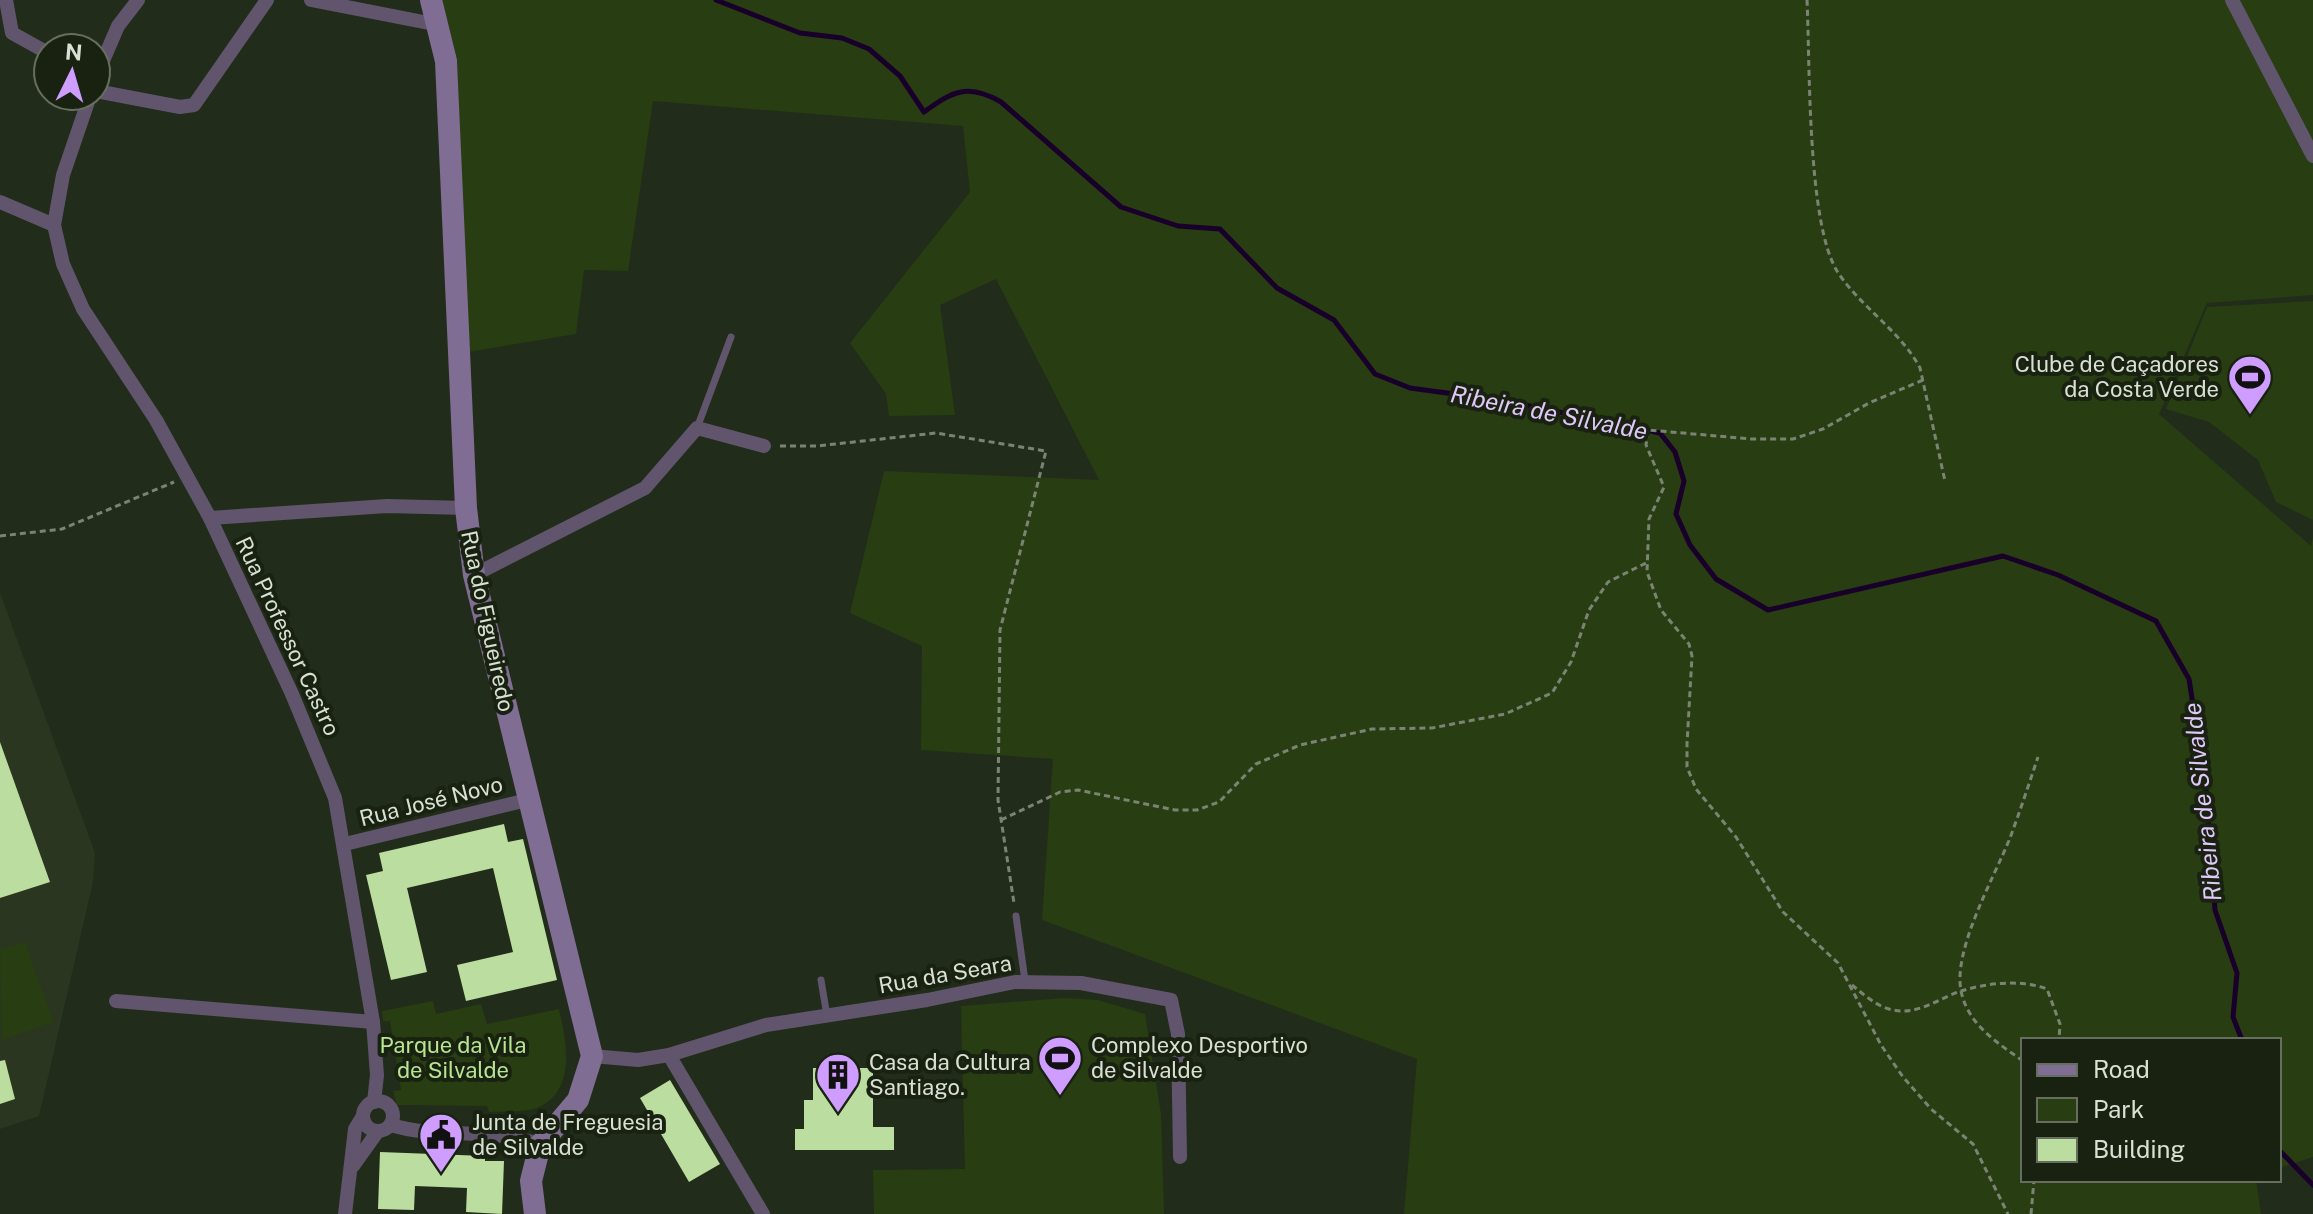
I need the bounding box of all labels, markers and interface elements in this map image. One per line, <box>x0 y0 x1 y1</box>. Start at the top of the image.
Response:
north arrow <box>32 32 112 112</box>
text: N <box>64 38 83 66</box>
place label: Clube de Caçadores da Costa Verde <box>2015 351 2219 402</box>
sports icon: Clube de Caçadores da Costa Verde <box>2226 353 2274 416</box>
water label: Ribeira de Silvalde <box>1448 379 1650 445</box>
street label: Rua do Figueiredo <box>456 528 520 714</box>
street label: Rua Professor Castro <box>231 532 345 740</box>
water label: Ribeira de Silvalde <box>2178 701 2226 903</box>
street label: Rua José Novo <box>357 771 505 831</box>
street label: Rua da Seara <box>876 949 1014 999</box>
park label: Parque da Vila de Silvalde <box>380 1032 526 1083</box>
place label: Complexo Desportivo de Silvalde <box>1091 1032 1308 1083</box>
sports icon: Complexo Desportivo de Silvalde <box>1036 1034 1084 1097</box>
legend <box>2021 1038 2281 1182</box>
place label: Casa da Cultura Santiago. <box>869 1049 1031 1100</box>
building icon: Casa da Cultura Santiago. <box>814 1051 862 1114</box>
text: Road <box>2093 1055 2150 1083</box>
text: Park <box>2093 1095 2144 1123</box>
place label: Junta de Freguesia de Silvalde <box>472 1109 663 1160</box>
public building icon: Junta de Freguesia de Silvalde <box>417 1111 465 1174</box>
text: Building <box>2093 1135 2185 1163</box>

